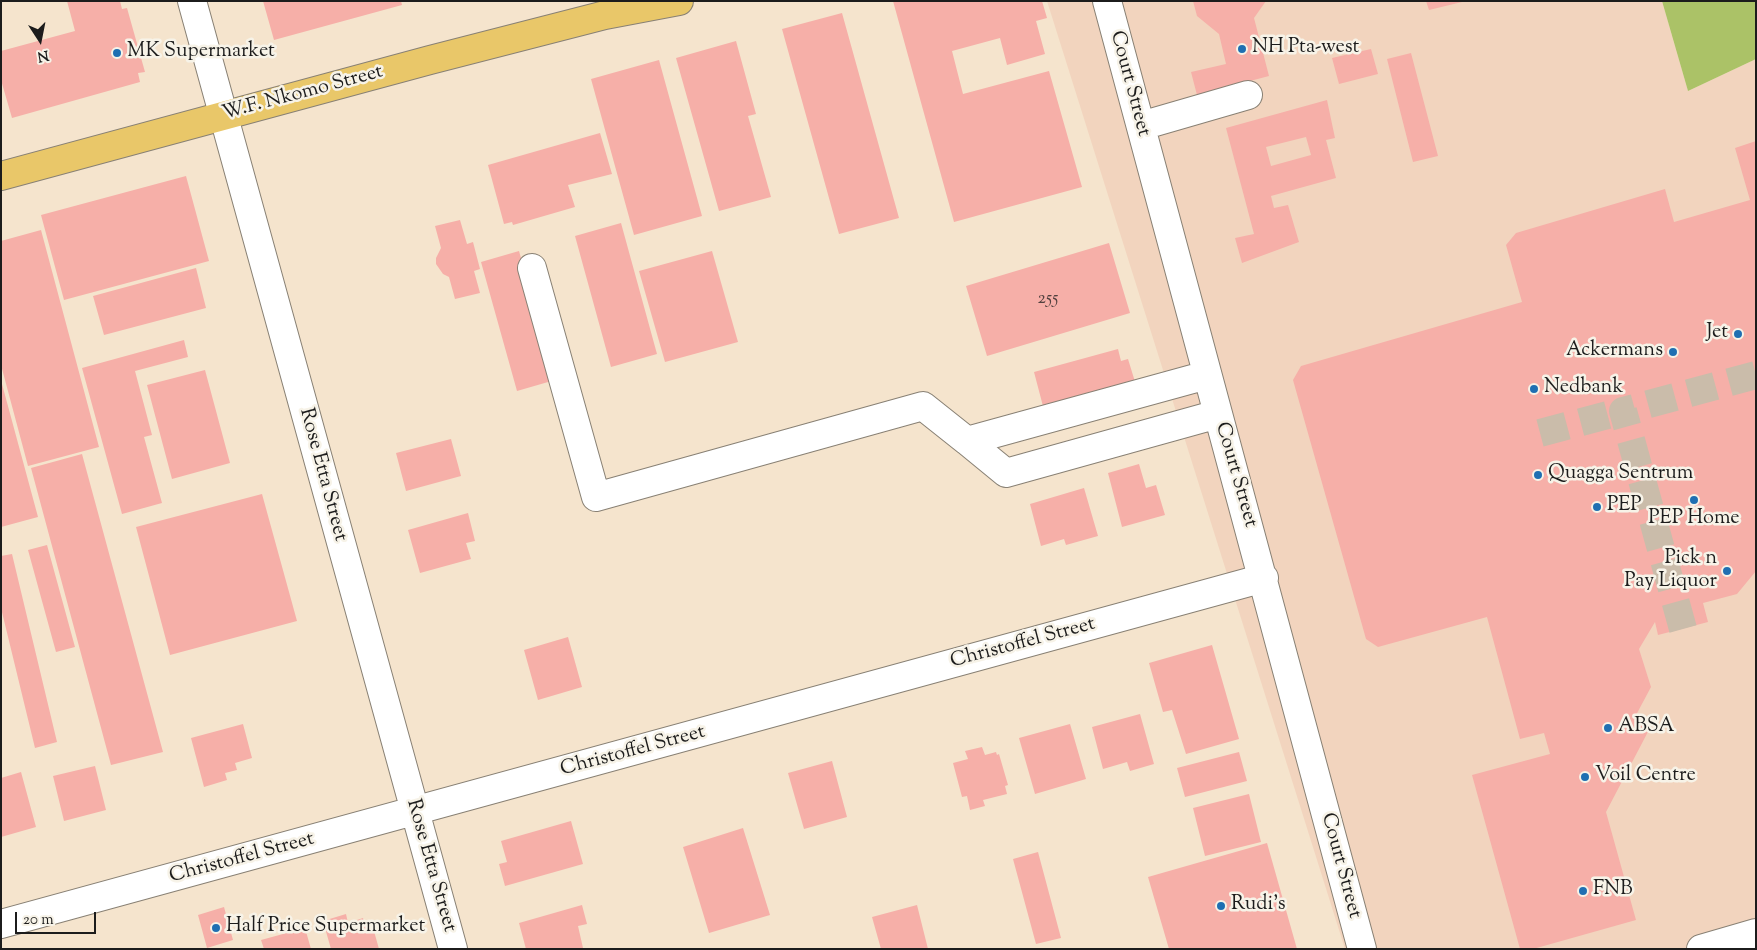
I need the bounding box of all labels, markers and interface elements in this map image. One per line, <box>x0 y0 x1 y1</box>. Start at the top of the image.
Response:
north arrow <box>15 15 65 65</box>
street label: Court Street <box>1103 29 1155 139</box>
place label: NH Pta-west <box>1252 37 1359 61</box>
place label: MK Supermarket <box>127 41 275 65</box>
marker: NH Pta-west <box>1236 43 1248 55</box>
text: N <box>35 44 50 66</box>
marker: MK Supermarket <box>111 47 123 59</box>
street label: W.F. Nkomo Street <box>220 61 386 127</box>
house number: 255 <box>1038 289 1058 311</box>
place label: Jet <box>1706 322 1728 346</box>
marker: Jet <box>1732 328 1744 340</box>
place label: Ackermans <box>1566 340 1663 364</box>
marker: Ackermans <box>1667 346 1679 358</box>
place label: Nedbank <box>1544 377 1623 401</box>
marker: Nedbank <box>1528 383 1540 395</box>
street label: Rose Etta Street <box>293 406 351 544</box>
street label: Court Street <box>1209 420 1261 530</box>
place label: Quagga Sentrum <box>1548 463 1693 487</box>
marker: Quagga Sentrum <box>1532 469 1544 481</box>
marker: PEP Home <box>1688 494 1700 506</box>
place label: PEP <box>1607 495 1642 519</box>
marker: PEP <box>1591 501 1603 513</box>
place label: PEP Home <box>1648 508 1740 532</box>
place label: Pick n Pay Liquor <box>1624 548 1717 595</box>
marker: Pick n Pay Liquor <box>1721 565 1733 577</box>
street label: Christoffel Street <box>948 613 1098 675</box>
place label: ABSA <box>1618 716 1674 740</box>
street label: Christoffel Street <box>558 721 708 783</box>
marker: ABSA <box>1602 722 1614 734</box>
place label: Voil Centre <box>1595 765 1696 789</box>
marker: Voil Centre <box>1579 771 1591 783</box>
street label: Rose Etta Street <box>400 797 460 935</box>
street label: Court Street <box>1314 811 1366 921</box>
street label: Christoffel Street <box>167 828 317 890</box>
place label: FNB <box>1593 879 1633 903</box>
marker: FNB <box>1577 885 1589 897</box>
place label: Rudi's <box>1231 894 1286 918</box>
marker: Rudi's <box>1215 900 1227 912</box>
scale bar <box>18 902 99 934</box>
text: 20 m <box>23 910 54 931</box>
place label: Half Price Supermarket <box>226 916 425 940</box>
marker: Half Price Supermarket <box>210 922 222 934</box>

